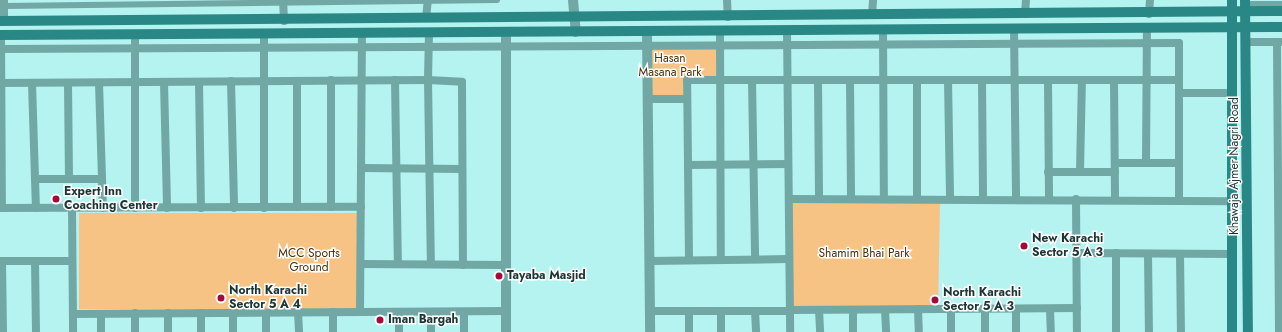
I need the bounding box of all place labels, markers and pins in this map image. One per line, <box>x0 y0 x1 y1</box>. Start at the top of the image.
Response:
place label: Expert Inn Coaching Center <box>64 185 158 213</box>
marker: Expert Inn Coaching Center <box>51 194 61 204</box>
place label: New Karachi Sector 5 A 3 <box>1032 232 1103 260</box>
marker: New Karachi Sector 5 A 3 <box>1019 241 1029 251</box>
place label: Tayaba Masjid <box>507 269 586 283</box>
marker: Tayaba Masjid <box>494 271 504 281</box>
place label: North Karachi Sector 5 A 4 <box>229 284 307 312</box>
place label: North Karachi Sector 5 A 3 <box>943 286 1021 314</box>
marker: North Karachi Sector 5 A 4 <box>216 293 226 303</box>
marker: North Karachi Sector 5 A 3 <box>930 295 940 305</box>
place label: Iman Bargah <box>388 313 458 327</box>
marker: Iman Bargah <box>375 315 385 325</box>

